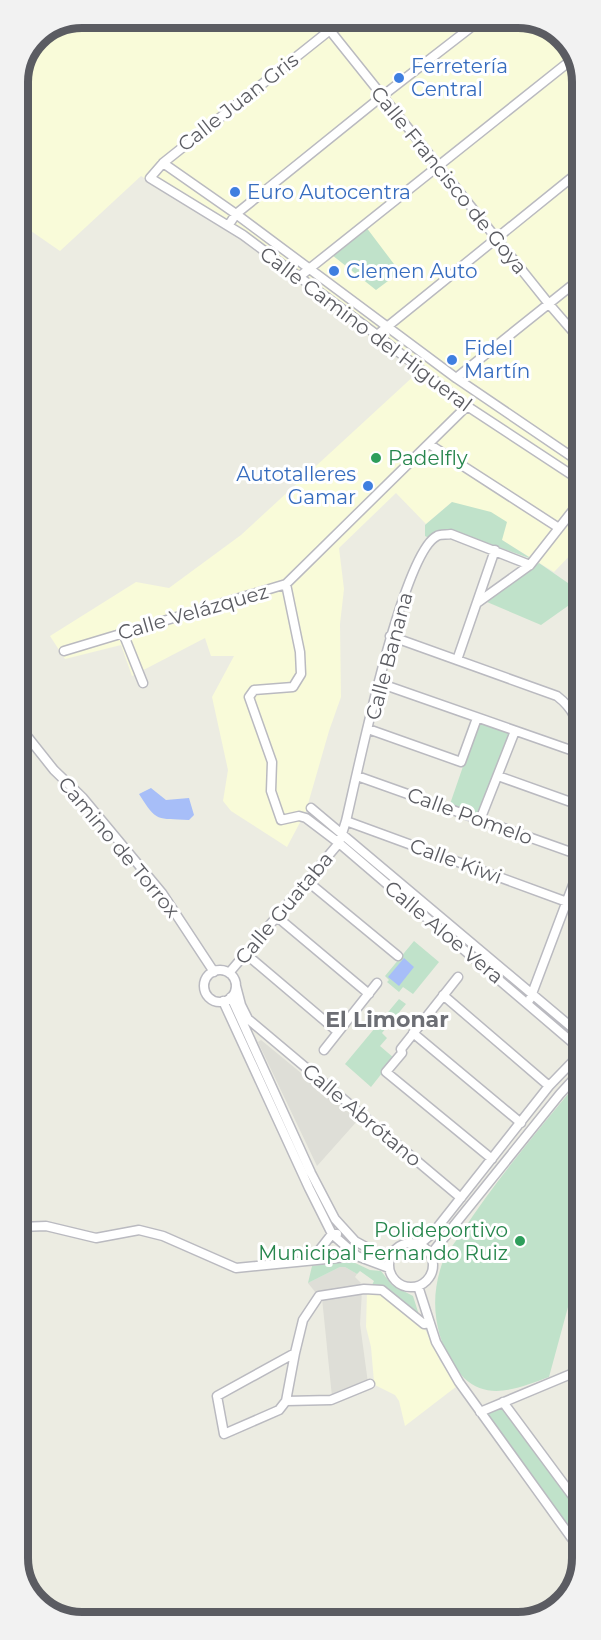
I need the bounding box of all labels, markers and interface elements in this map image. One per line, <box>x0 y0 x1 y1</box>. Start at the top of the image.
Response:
street label: Calle Juan Gris <box>173 47 303 157</box>
place label: Ferretería Central <box>411 54 508 101</box>
marker: Ferretería Central <box>392 71 406 85</box>
street label: Calle Francisco de Goya <box>366 81 532 279</box>
place label: Euro Autocentra <box>247 180 411 204</box>
marker: Euro Autocentra <box>228 185 242 199</box>
street label: Calle Camino del Higueral <box>255 241 477 417</box>
place label: Clemen Auto <box>346 259 478 283</box>
marker: Clemen Auto <box>327 264 341 278</box>
place label: Fidel Martín <box>464 336 530 383</box>
marker: Fidel Martín <box>445 353 459 367</box>
place label: Padelfly <box>388 446 468 470</box>
marker: Padelfly <box>369 451 383 465</box>
place label: Autotalleres Gamar <box>236 462 356 509</box>
marker: Autotalleres Gamar <box>361 479 375 493</box>
street label: Calle Velázquez <box>115 579 271 645</box>
street label: Calle Banana <box>360 589 418 723</box>
street label: Camino de Torrox <box>53 772 185 922</box>
street label: Calle Pomelo <box>404 782 536 850</box>
street label: Calle Kiwi <box>407 833 505 889</box>
street label: Calle Guataba <box>230 847 338 969</box>
street label: Calle Aloe Vera <box>380 875 508 989</box>
district label: El Limonar <box>325 1006 449 1033</box>
street label: Calle Abrótano <box>298 1058 426 1172</box>
place label: Polideportivo Municipal Fernando Ruiz <box>258 1218 508 1265</box>
marker: Polideportivo Municipal Fernando Ruiz <box>513 1234 527 1248</box>

